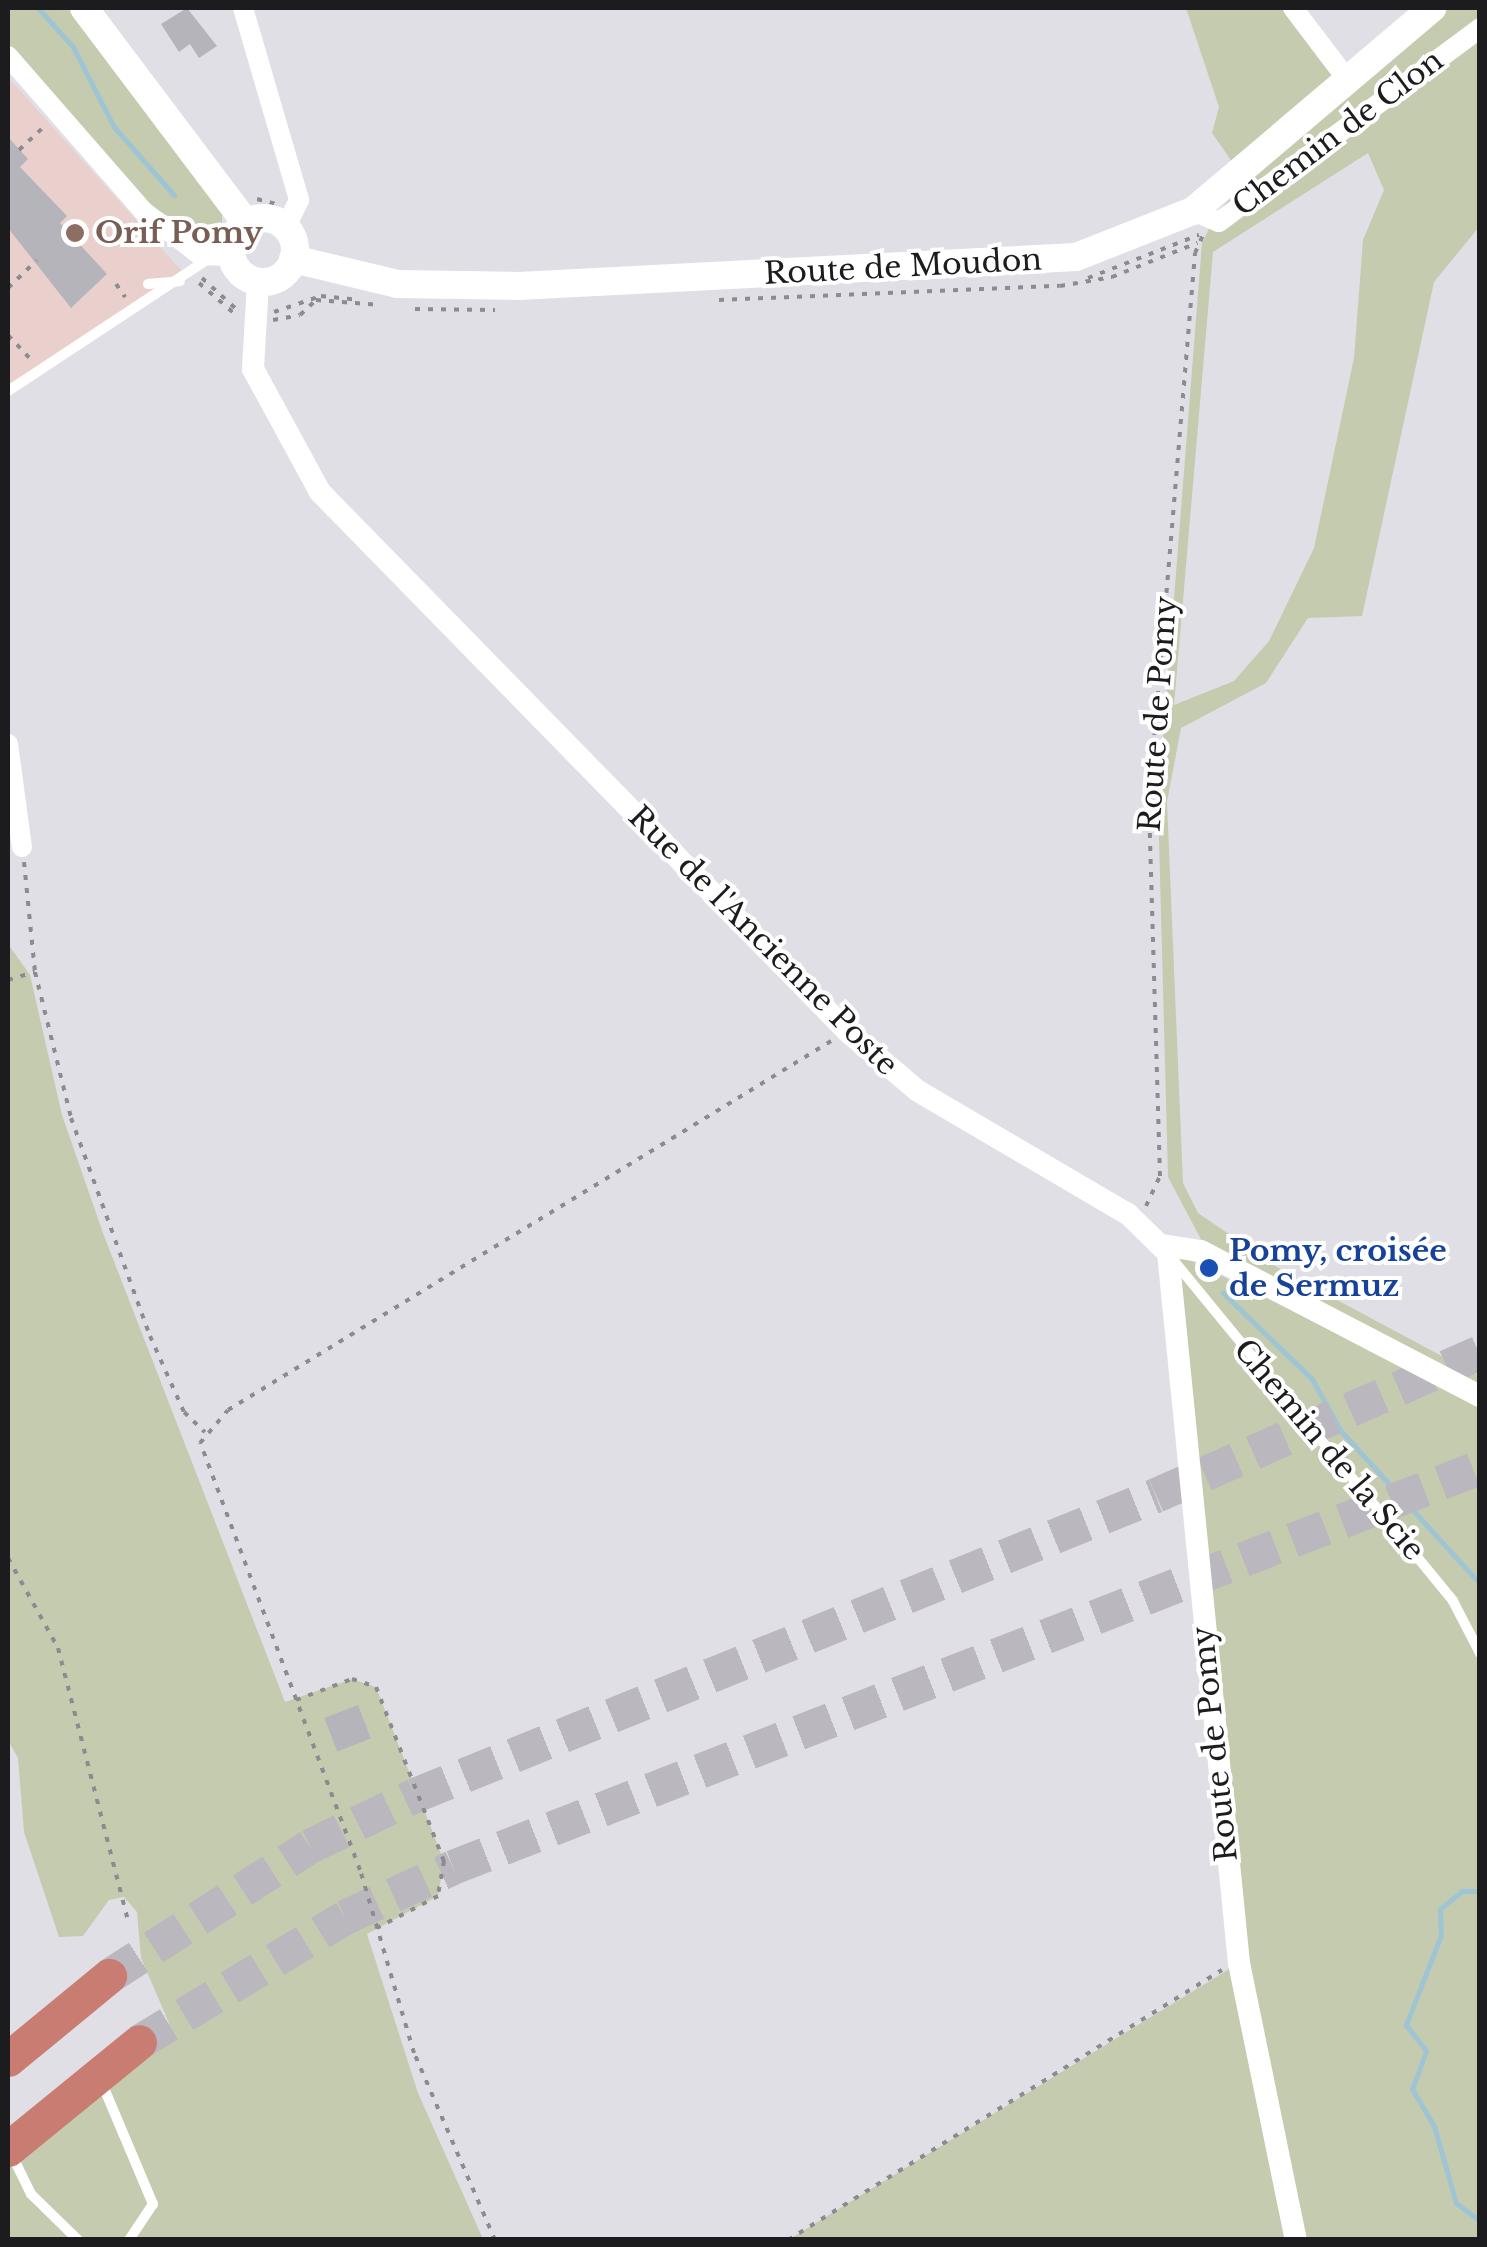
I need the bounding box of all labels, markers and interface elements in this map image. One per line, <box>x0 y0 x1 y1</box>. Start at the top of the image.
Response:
street label: Chemin de Clon <box>1226 42 1450 224</box>
place label: Orif Pomy <box>95 215 263 251</box>
marker: Orif Pomy <box>64 222 86 244</box>
street label: Route de Moudon <box>763 242 1043 292</box>
street label: Route de Pomy <box>1132 595 1184 833</box>
street label: Rue de l'Ancienne Poste <box>621 799 905 1083</box>
place label: Pomy, croisée de Sermuz <box>1229 1233 1447 1304</box>
marker: Pomy, croisée de Sermuz <box>1198 1257 1220 1279</box>
street label: Chemin de la Scie <box>1226 1332 1432 1568</box>
street label: Route de Pomy <box>1185 1625 1245 1863</box>

